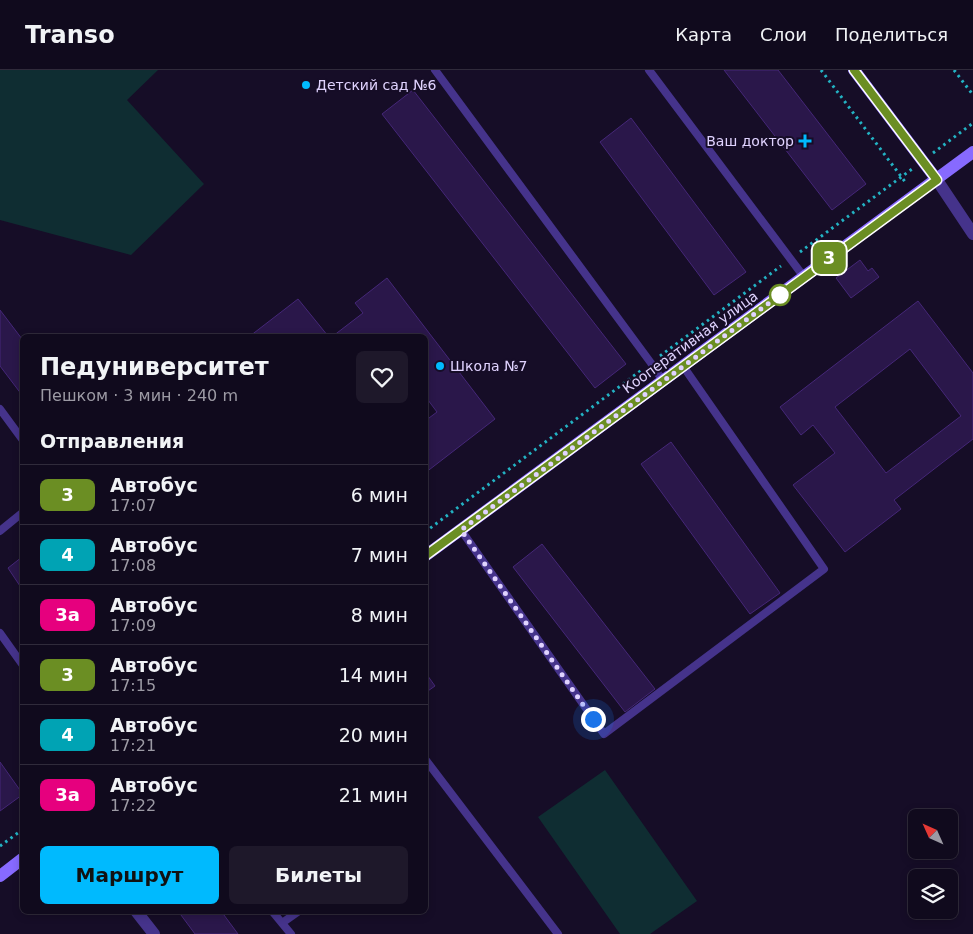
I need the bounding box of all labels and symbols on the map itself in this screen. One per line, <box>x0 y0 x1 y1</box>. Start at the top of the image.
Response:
place label: Детский сад №6 <box>316 77 436 93</box>
marker: Детский сад №6 <box>300 79 312 91</box>
place label: Ваш доктор <box>706 133 794 149</box>
marker: Ваш доктор <box>798 134 812 148</box>
line badge: 3 <box>813 242 845 274</box>
unlabelled marker <box>769 284 791 306</box>
street label: Кооперативная улица <box>619 288 761 396</box>
place label: Школа №7 <box>450 358 527 374</box>
marker: Школа №7 <box>434 360 446 372</box>
your location <box>581 707 606 732</box>
north arrow <box>908 809 958 859</box>

